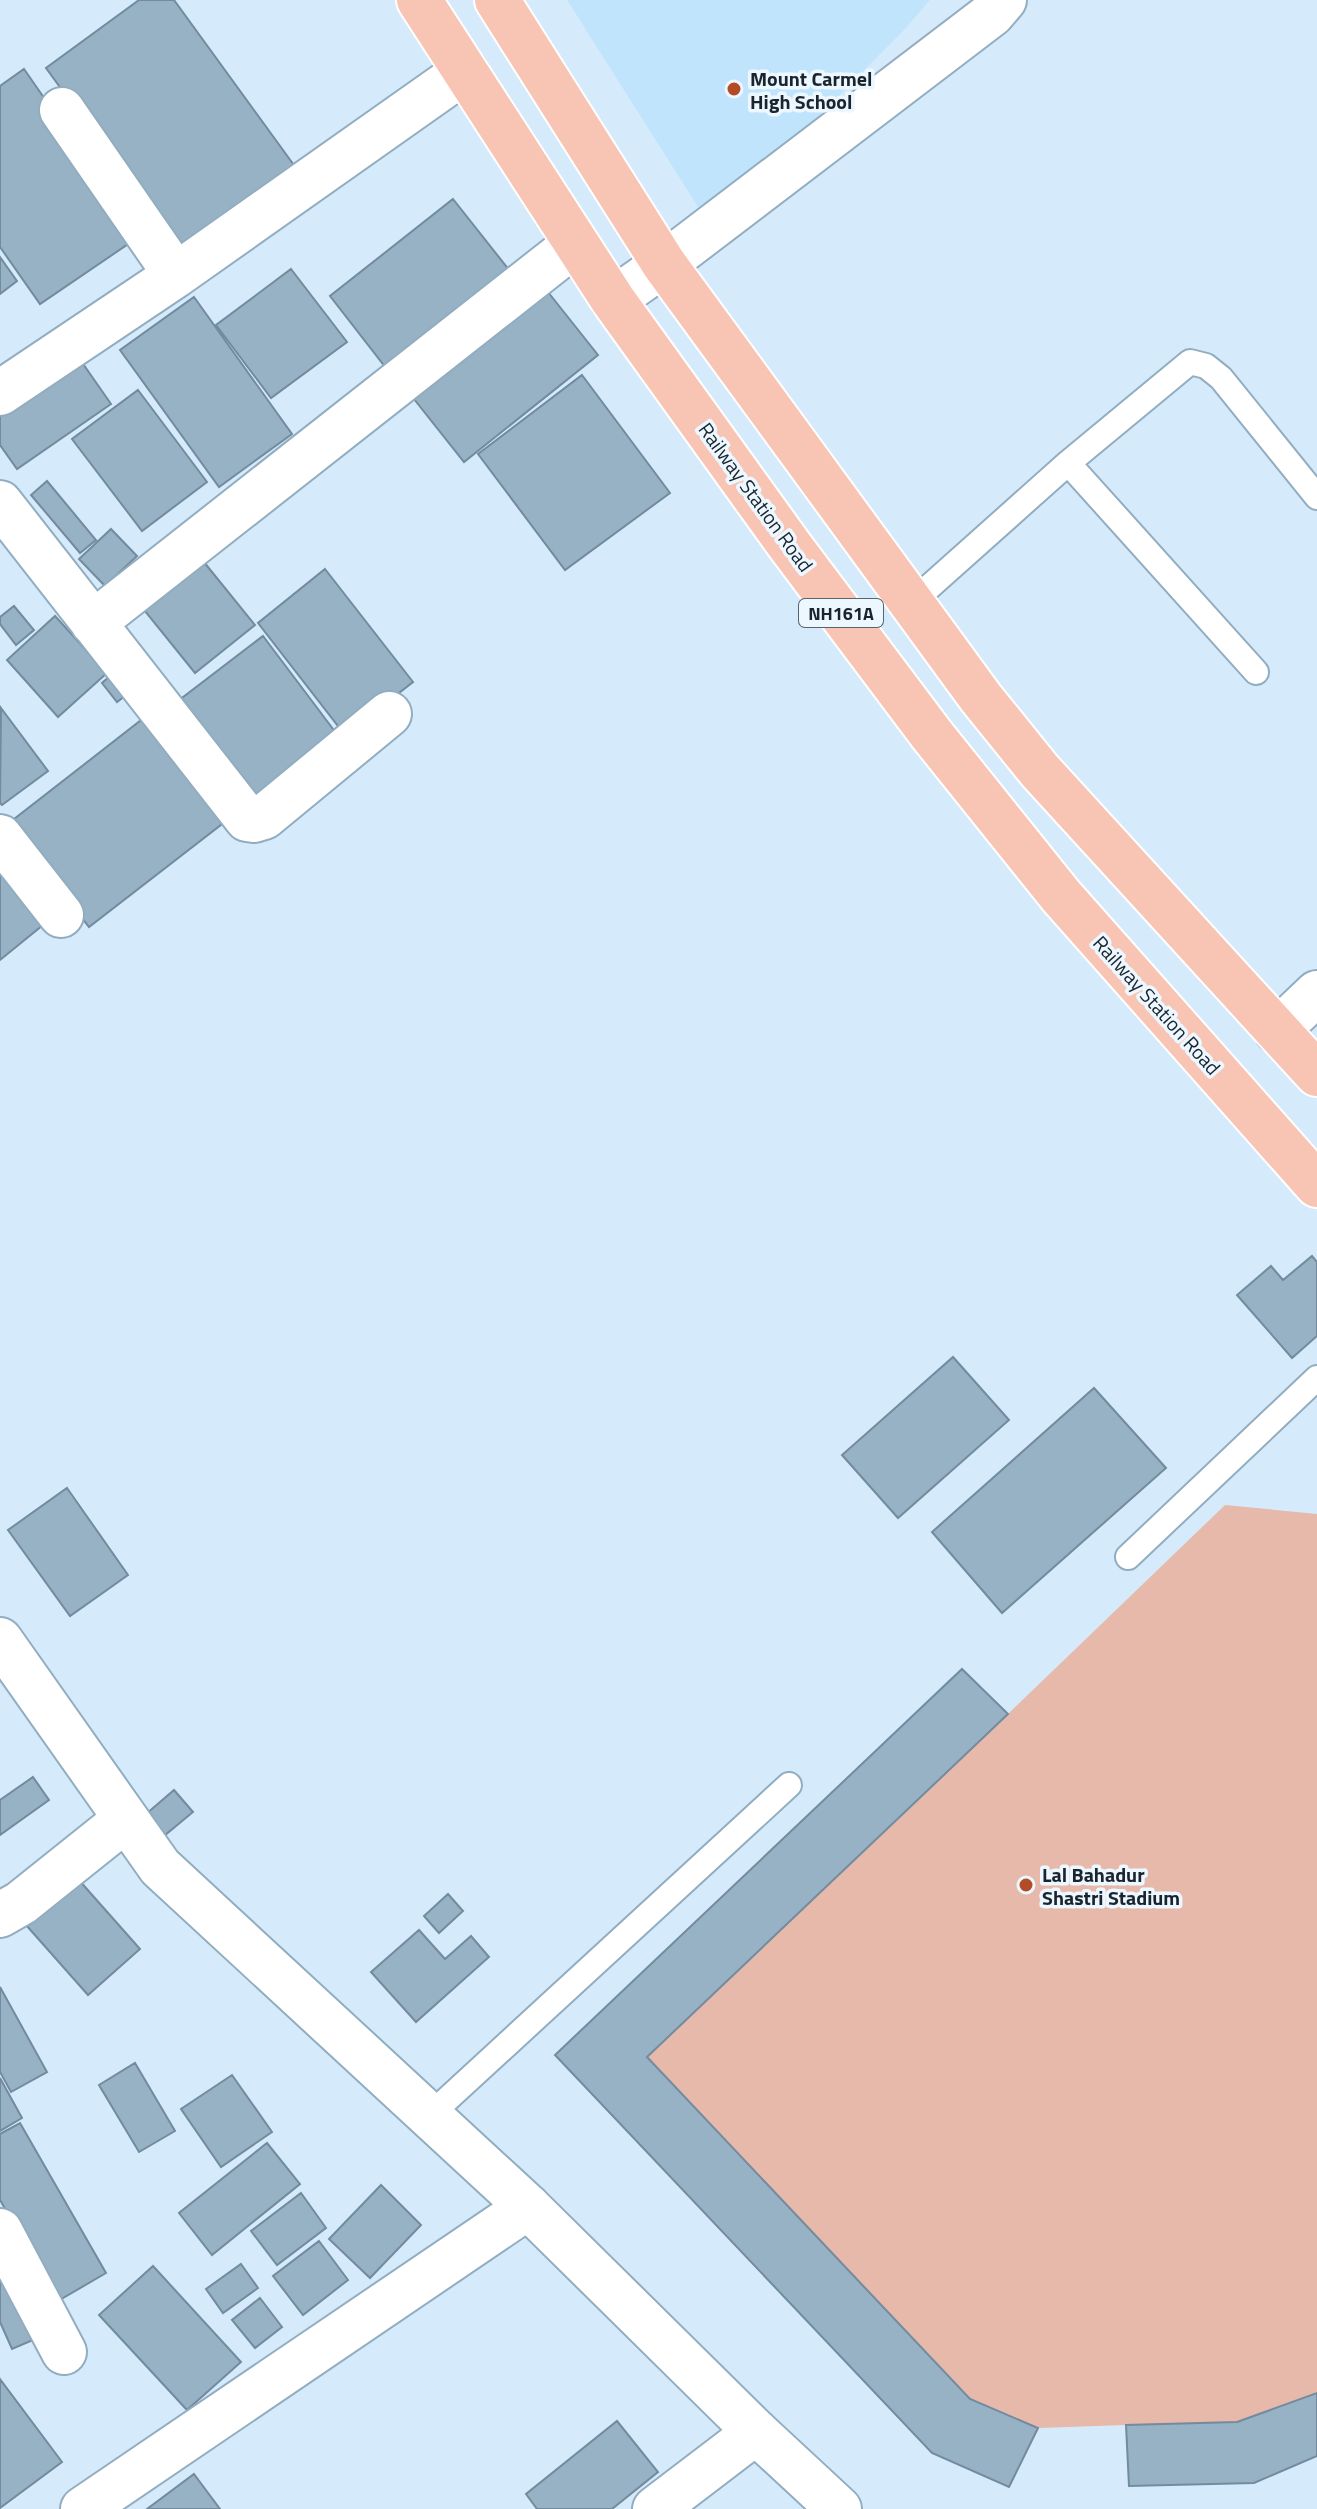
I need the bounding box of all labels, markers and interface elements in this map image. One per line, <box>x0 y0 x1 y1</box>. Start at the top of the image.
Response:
place label: Mount Carmel High School <box>750 63 872 117</box>
marker: Mount Carmel High School <box>725 80 743 98</box>
street label: Railway Station Road <box>691 416 821 578</box>
road number: NH161A <box>799 599 883 627</box>
street label: Railway Station Road <box>1086 928 1228 1082</box>
place label: Lal Bahadur Shastri Stadium <box>1042 1859 1180 1913</box>
marker: Lal Bahadur Shastri Stadium <box>1017 1876 1035 1894</box>

